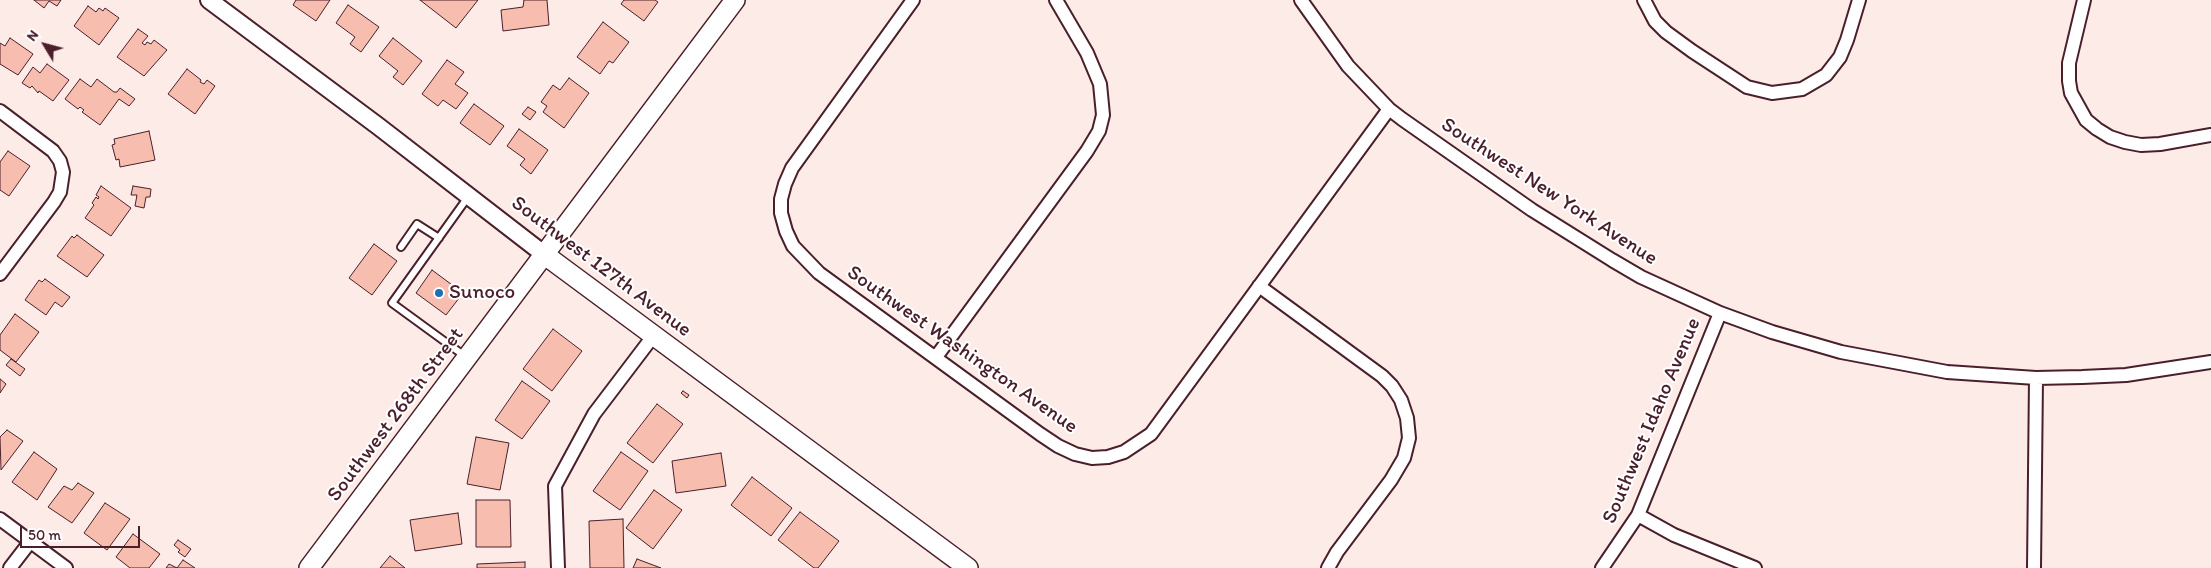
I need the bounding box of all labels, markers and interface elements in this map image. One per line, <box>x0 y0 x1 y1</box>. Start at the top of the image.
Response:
north arrow <box>20 20 70 70</box>
text: N <box>23 27 42 45</box>
street label: Southwest New York Avenue <box>1436 113 1662 271</box>
street label: Southwest 127th Avenue <box>506 191 696 343</box>
street label: Southwest Washington Avenue <box>842 261 1082 439</box>
place label: Sunoco <box>449 280 515 306</box>
marker: Sunoco <box>433 287 445 299</box>
street label: Southwest Idaho Avenue <box>1597 314 1707 528</box>
street label: Southwest 268th Street <box>322 323 470 507</box>
scale bar <box>22 516 142 548</box>
text: 50 m <box>28 526 61 544</box>

